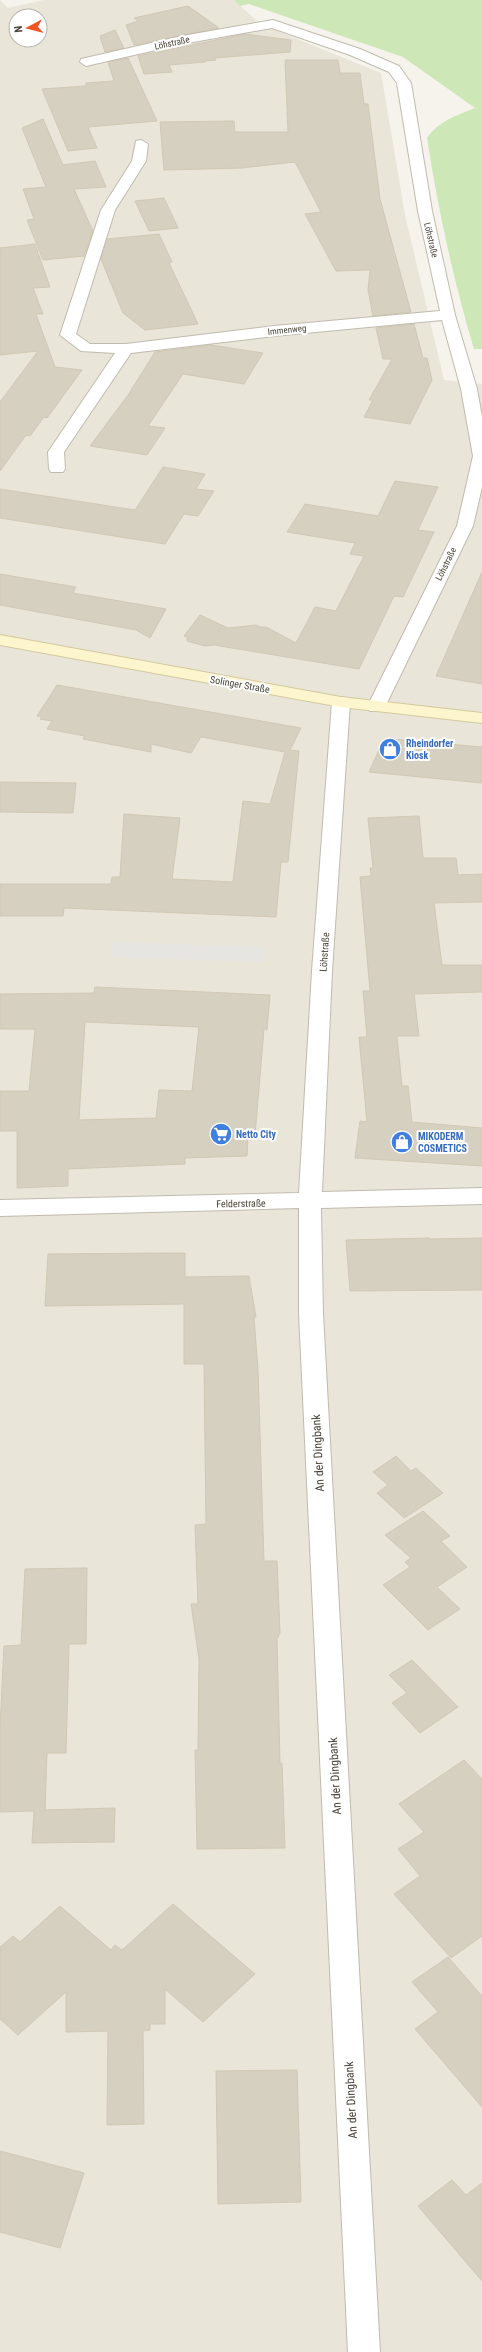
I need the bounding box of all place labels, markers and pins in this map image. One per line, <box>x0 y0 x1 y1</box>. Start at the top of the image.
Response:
shop icon: Rheindorfer Kiosk <box>377 736 403 762</box>
place label: Rheindorfer Kiosk <box>406 738 454 761</box>
supermarket icon: Netto City <box>208 1121 234 1147</box>
place label: Netto City <box>236 1129 276 1140</box>
shop icon: MIKODERM COSMETICS <box>389 1129 415 1155</box>
place label: MIKODERM COSMETICS <box>418 1131 468 1154</box>

